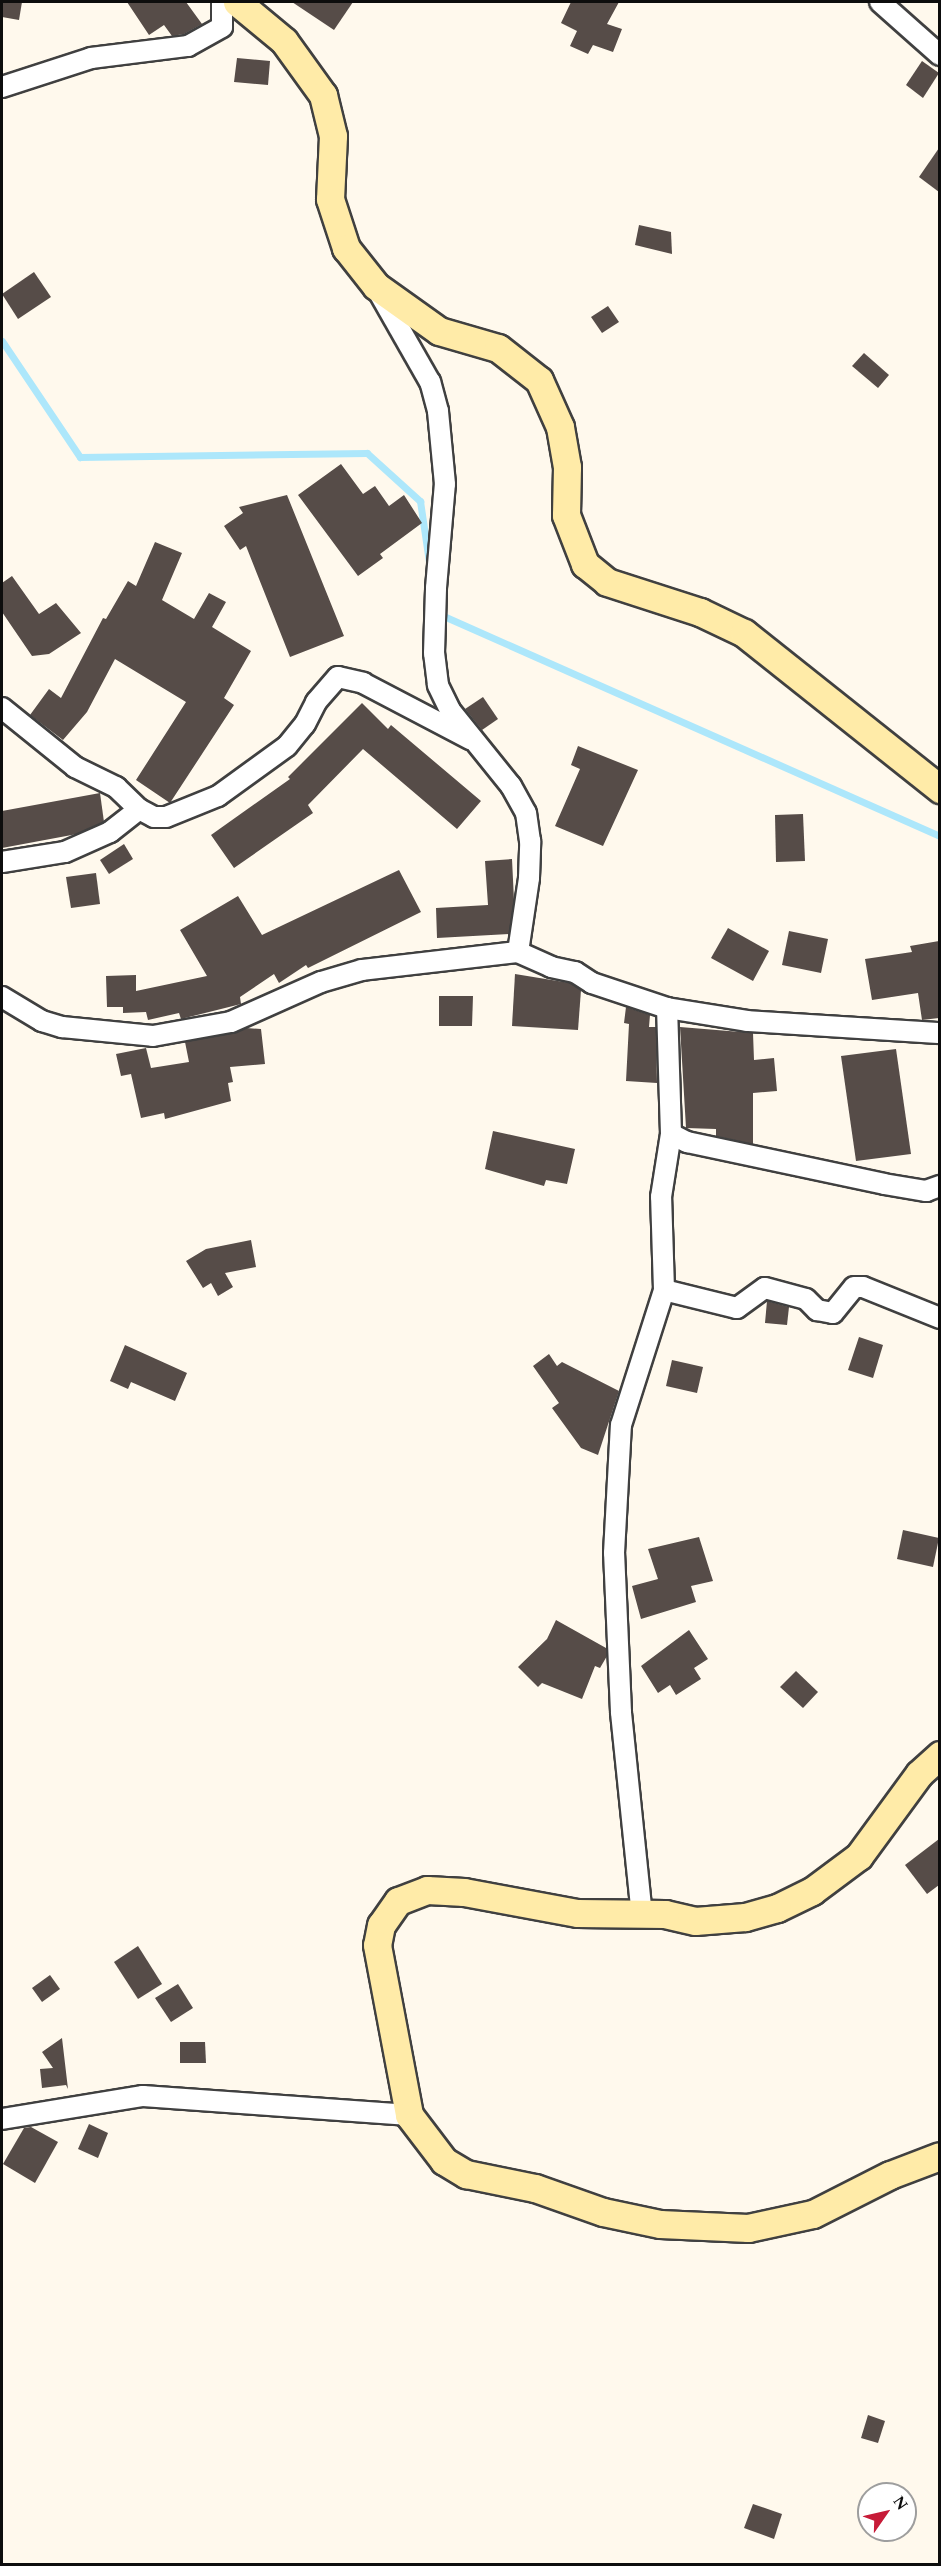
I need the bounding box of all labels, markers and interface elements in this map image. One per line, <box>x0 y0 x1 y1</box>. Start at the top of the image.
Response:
north arrow <box>857 2482 917 2542</box>
text: N <box>887 2491 914 2515</box>

